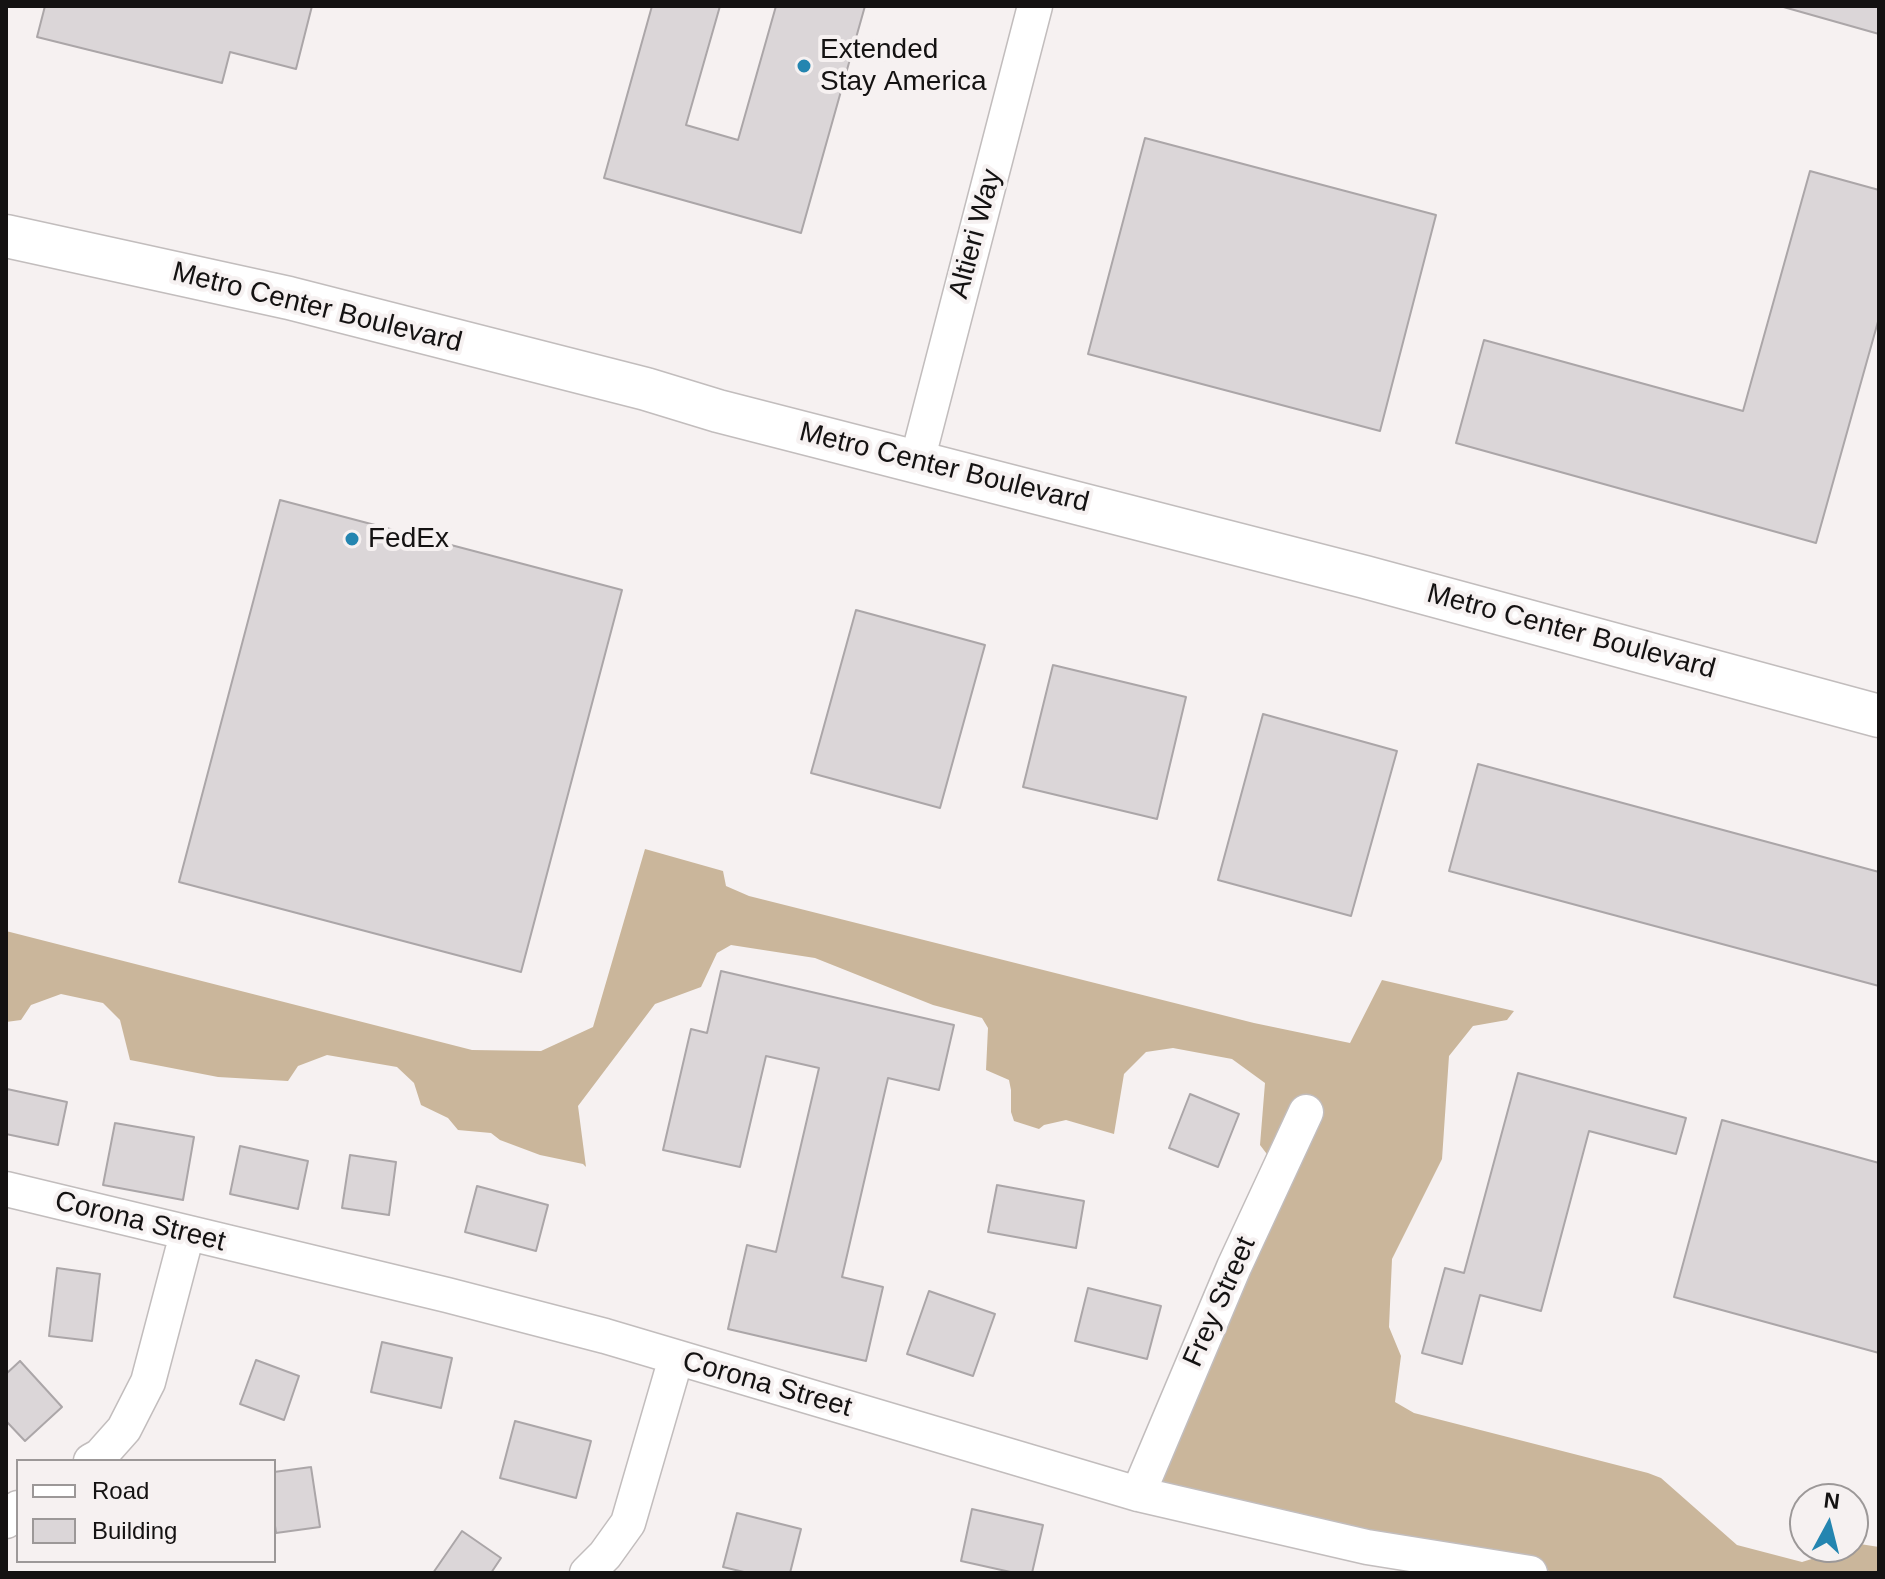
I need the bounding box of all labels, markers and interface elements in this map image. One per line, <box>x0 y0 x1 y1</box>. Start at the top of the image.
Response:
place label: Extended Stay America <box>820 33 986 99</box>
marker: Extended Stay America <box>795 57 813 75</box>
street label: Altieri Way <box>943 166 1009 302</box>
street label: Metro Center Boulevard <box>169 256 465 360</box>
street label: Metro Center Boulevard <box>796 416 1092 520</box>
place label: FedEx <box>368 522 449 556</box>
marker: FedEx <box>343 530 361 548</box>
street label: Metro Center Boulevard <box>1423 577 1719 687</box>
street label: Corona Street <box>51 1185 229 1259</box>
street label: Frey Street <box>1176 1232 1264 1372</box>
street label: Corona Street <box>679 1345 855 1425</box>
legend <box>16 1459 276 1563</box>
text: Road <box>92 1477 149 1504</box>
north arrow <box>1789 1483 1869 1563</box>
text: N <box>1822 1487 1841 1514</box>
text: Building <box>92 1517 177 1544</box>

